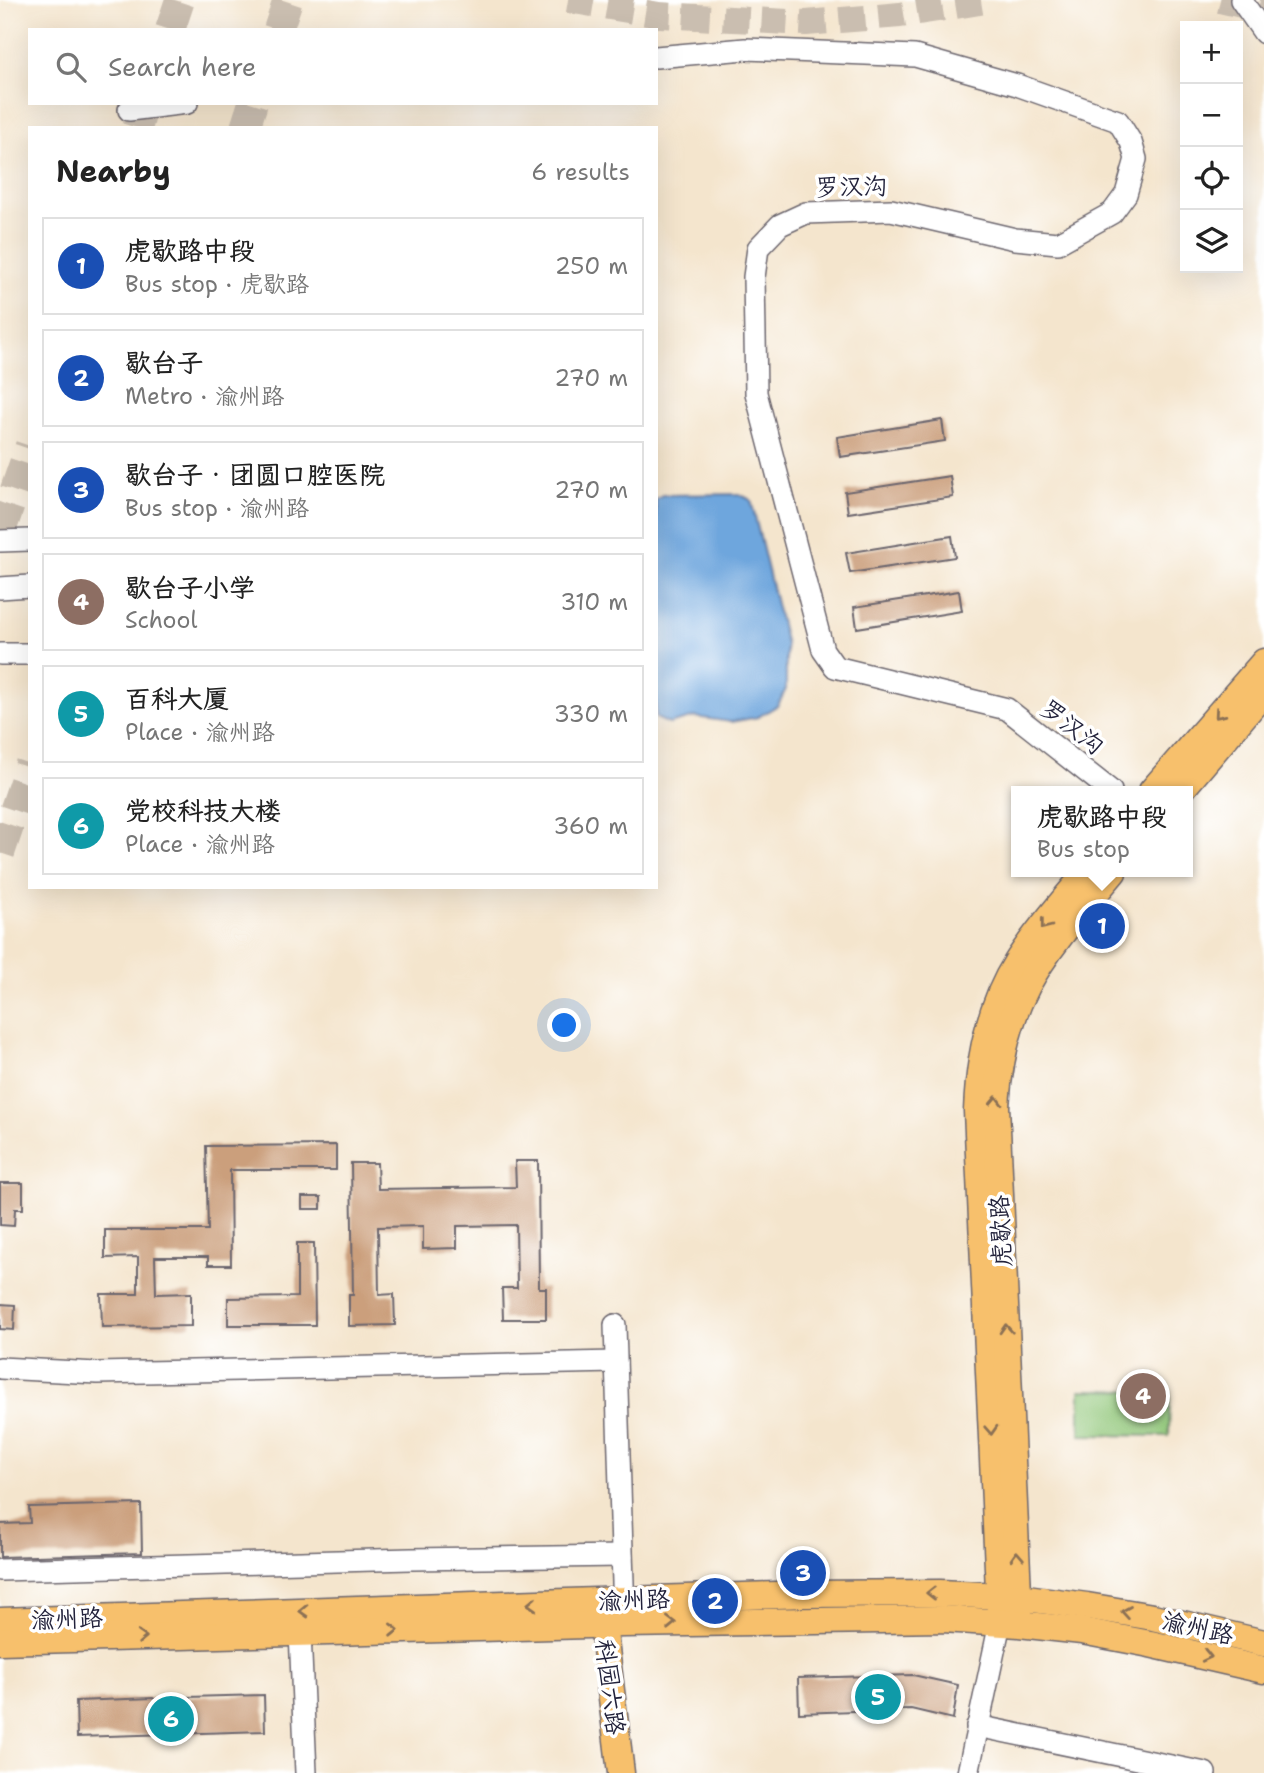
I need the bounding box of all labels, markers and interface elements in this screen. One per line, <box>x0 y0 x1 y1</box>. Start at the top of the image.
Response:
map controls <box>1180 21 1243 273</box>
button: + <box>1180 21 1243 84</box>
search box <box>28 28 658 105</box>
icon: search <box>52 48 90 86</box>
text: Search here <box>108 49 257 84</box>
button: − <box>1180 84 1243 147</box>
button: locate <box>1180 147 1243 210</box>
text: Nearby <box>56 151 171 192</box>
text: 6 results <box>531 157 630 187</box>
street label: 罗汉沟 <box>815 170 887 204</box>
button: layers <box>1180 210 1243 273</box>
text: 虎歇路中段 <box>125 233 255 268</box>
text: 1 <box>76 251 86 281</box>
text: 250 m <box>555 251 628 281</box>
text: Bus stop · 虎歇路 <box>125 269 309 299</box>
text: 歇台子 <box>125 345 203 380</box>
text: 2 <box>73 363 89 393</box>
text: 270 m <box>554 363 628 393</box>
text: Metro · 渝州路 <box>125 381 284 411</box>
text: 歇台子‧团圆口腔医院 <box>125 457 385 492</box>
text: 3 <box>73 475 89 505</box>
text: 270 m <box>554 475 628 505</box>
text: Bus stop · 渝州路 <box>125 493 309 523</box>
text: 歇台子小学 <box>125 570 255 605</box>
text: 4 <box>73 587 89 617</box>
text: 310 m <box>560 587 628 617</box>
text: School <box>125 605 197 635</box>
text: 百科大厦 <box>125 681 229 716</box>
street label: 罗汉沟 <box>1034 692 1110 762</box>
text: 5 <box>74 699 88 729</box>
text: 330 m <box>554 699 628 729</box>
one-way arrow <box>1215 705 1227 718</box>
text: Place · 渝州路 <box>125 717 275 747</box>
popup <box>1011 786 1193 877</box>
text: 党校科技大楼 <box>125 793 281 828</box>
text: 虎歇路中段 <box>1037 799 1167 834</box>
text: 6 <box>73 811 89 841</box>
text: 360 m <box>553 811 628 841</box>
text: Place · 渝州路 <box>125 829 275 859</box>
text: Bus stop <box>1037 834 1130 864</box>
pin: 1 <box>1079 900 1125 952</box>
one-way arrow <box>1040 918 1053 930</box>
your location <box>547 1008 581 1042</box>
one-way arrow <box>989 1096 1004 1107</box>
street label: 虎歇路 <box>983 1194 1019 1268</box>
one-way arrow <box>999 1323 1014 1334</box>
pin: 4 <box>1120 1370 1166 1422</box>
one-way arrow <box>984 1425 999 1436</box>
pin: 3 <box>780 1547 826 1599</box>
one-way arrow <box>1009 1550 1024 1561</box>
pin: 2 <box>692 1575 738 1627</box>
street label: 渝州路 <box>597 1583 671 1617</box>
one-way arrow <box>925 1585 935 1601</box>
one-way arrow <box>526 1596 537 1612</box>
street label: 渝州路 <box>30 1602 104 1636</box>
one-way arrow <box>299 1604 310 1619</box>
street label: 渝州路 <box>1159 1604 1237 1652</box>
one-way arrow <box>1120 1606 1132 1621</box>
one-way arrow <box>666 1615 676 1631</box>
one-way arrow <box>388 1622 399 1637</box>
one-way arrow <box>136 1629 147 1644</box>
street label: 科园六路 <box>588 1637 632 1737</box>
one-way arrow <box>1201 1648 1213 1662</box>
pin: 5 <box>855 1671 901 1723</box>
pin: 6 <box>148 1693 194 1745</box>

